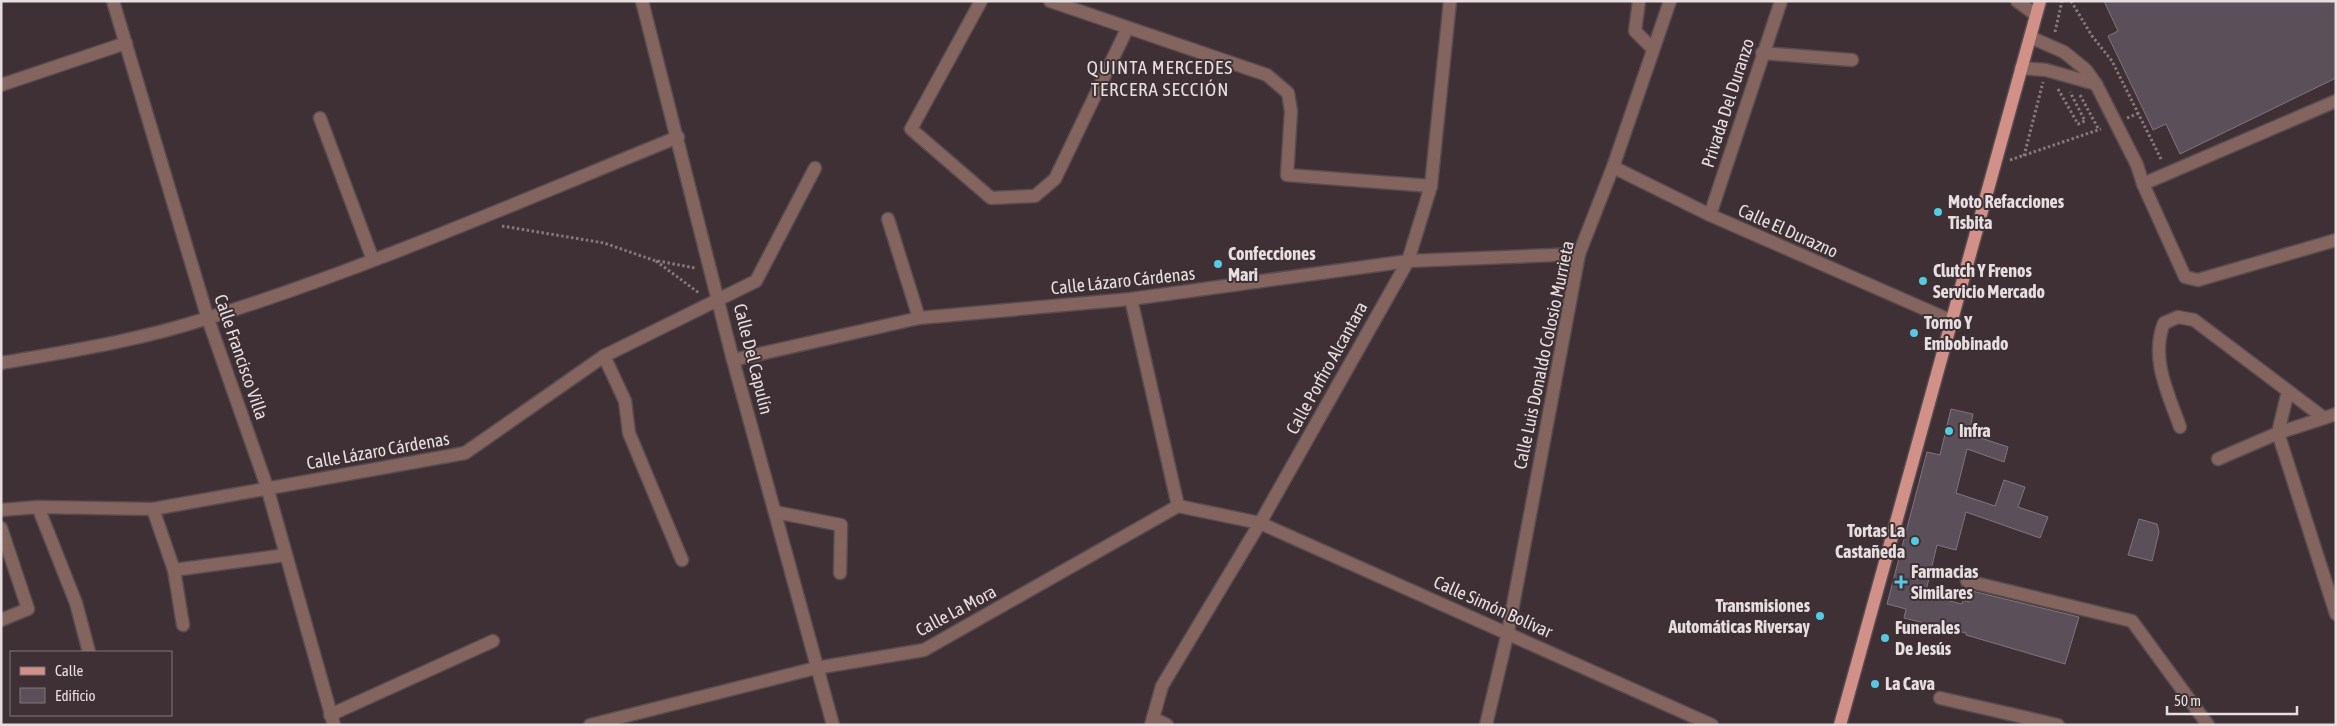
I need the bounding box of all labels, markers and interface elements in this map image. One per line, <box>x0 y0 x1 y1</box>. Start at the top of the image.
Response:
street label: Privada Del Duranzo <box>1697 36 1758 170</box>
district label: QUINTA MERCEDES TERCERA SECCIÓN <box>1087 56 1233 100</box>
place label: Moto Refacciones Tisbita <box>1948 191 2065 233</box>
street label: Calle El Durazno <box>1735 199 1841 262</box>
marker: Moto Refacciones Tisbita <box>1932 206 1944 218</box>
street label: Calle Luis Donaldo Colosio Murrieta <box>1509 239 1578 471</box>
place label: Confecciones Mari <box>1228 243 1316 285</box>
marker: Confecciones Mari <box>1212 258 1224 270</box>
place label: Clutch Y Frenos Servicio Mercado <box>1933 260 2045 302</box>
street label: Calle Lázaro Cárdenas <box>1050 262 1196 299</box>
marker: Clutch Y Frenos Servicio Mercado <box>1917 275 1929 287</box>
street label: Calle Francisco Villa <box>210 291 273 422</box>
street label: Calle Porfiro Alcantara <box>1281 298 1372 438</box>
street label: Calle Del Capulín <box>730 301 777 416</box>
place label: Torno Y Embobinado <box>1924 312 2008 354</box>
marker: Torno Y Embobinado <box>1908 327 1920 339</box>
place label: Infra <box>1959 420 1991 441</box>
marker: Infra <box>1943 425 1955 437</box>
street label: Calle Lázaro Cárdenas <box>305 428 451 473</box>
place label: Tortas La Castañeda <box>1835 520 1905 562</box>
marker: Tortas La Castañeda <box>1909 535 1921 547</box>
place label: Farmacias Similares <box>1911 561 1979 603</box>
street label: Calle Simón Bolívar <box>1431 571 1556 642</box>
marker: Farmacias Similares <box>1895 576 1907 588</box>
street label: Calle La Mora <box>912 581 1000 641</box>
place label: Transmisiones Automáticas Riversay <box>1668 595 1811 637</box>
marker: Transmisiones Automáticas Riversay <box>1814 610 1826 622</box>
place label: Funerales De Jesús <box>1895 617 1961 659</box>
marker: Funerales De Jesús <box>1879 632 1891 644</box>
legend <box>10 651 172 716</box>
text: Calle <box>55 662 84 679</box>
place label: La Cava <box>1885 673 1935 694</box>
marker: La Cava <box>1869 678 1881 690</box>
scale bar <box>2167 684 2297 716</box>
text: Edificio <box>55 687 96 704</box>
text: 50 m <box>2174 692 2201 709</box>

